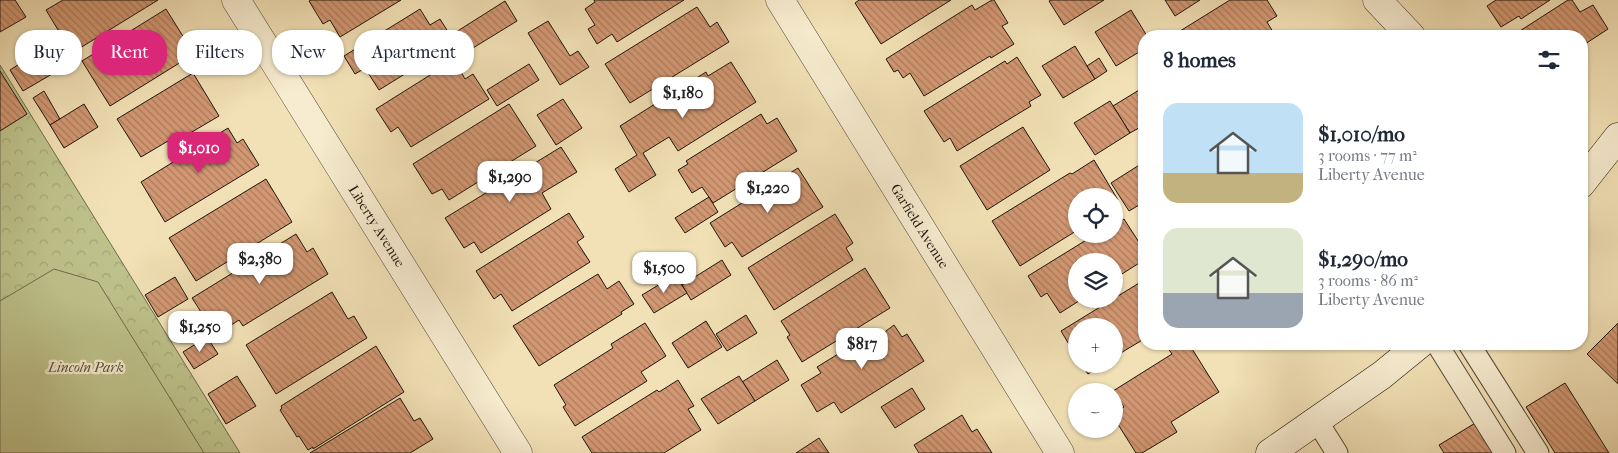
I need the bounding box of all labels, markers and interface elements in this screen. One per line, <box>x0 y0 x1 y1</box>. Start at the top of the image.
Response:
chip: Buy <box>15 30 82 75</box>
chip: Rent <box>92 30 167 75</box>
chip: Filters <box>177 30 262 75</box>
chip: New <box>272 30 344 75</box>
chip: Apartment <box>354 30 474 75</box>
icon: filters <box>1535 46 1563 74</box>
text: 8 homes <box>1163 48 1236 72</box>
pin: $1,180 <box>642 76 724 119</box>
text: $1,180 <box>663 83 703 102</box>
text: $1,010/mo <box>1318 122 1405 146</box>
icon: home <box>1203 123 1263 183</box>
pin: $1,010 <box>158 132 240 174</box>
text: $1,010 <box>178 138 220 157</box>
text: 3 rooms · 77 m² <box>1318 146 1417 165</box>
pin: $1,290 <box>469 160 551 203</box>
text: Liberty Avenue <box>1318 165 1425 184</box>
text: $1,290 <box>488 167 532 186</box>
pin: $1,220 <box>727 172 809 214</box>
text: $1,220 <box>746 178 790 197</box>
street label: Garfield Avenue <box>887 181 952 272</box>
street label: Liberty Avenue <box>345 182 409 270</box>
map controls <box>1068 188 1123 438</box>
button: locate <box>1068 188 1123 243</box>
pin: $2,380 <box>219 242 301 285</box>
text: $1,290/mo <box>1318 247 1408 271</box>
icon: home <box>1203 248 1263 308</box>
text: $2,380 <box>238 249 282 268</box>
pin: $1,500 <box>623 252 705 294</box>
button: layers <box>1068 253 1123 308</box>
text: $1,500 <box>643 258 685 277</box>
text: 3 rooms · 86 m² <box>1318 271 1418 290</box>
text: Liberty Avenue <box>1318 290 1425 309</box>
pin: $1,250 <box>159 310 241 353</box>
text: $1,250 <box>179 317 221 336</box>
button: + <box>1068 318 1123 373</box>
pin: $817 <box>832 328 892 370</box>
text: $817 <box>847 334 877 353</box>
park label: Lincoln Park <box>47 359 124 376</box>
button: − <box>1068 383 1123 438</box>

